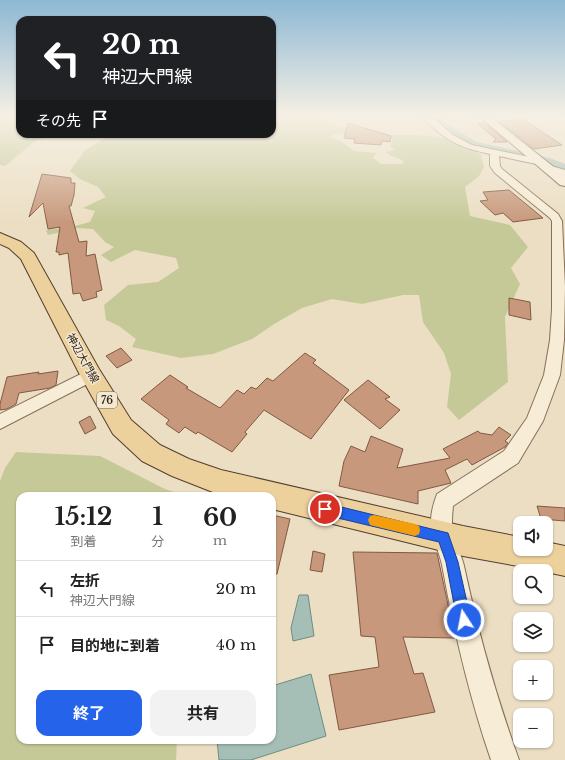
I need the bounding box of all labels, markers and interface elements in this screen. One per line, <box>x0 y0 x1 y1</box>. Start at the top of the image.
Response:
text: 20 m <box>102 27 180 62</box>
icon: left <box>36 32 88 84</box>
text: 神辺大門線 <box>102 66 192 88</box>
icon: arrive <box>89 108 111 130</box>
text: その先 <box>36 111 81 130</box>
street label: 神辺大門線 <box>64 331 102 385</box>
road number: 76 <box>97 392 117 408</box>
pin <box>308 492 342 526</box>
icon: arrive <box>314 498 336 520</box>
text: 15:12 <box>55 502 112 531</box>
text: 1 <box>152 502 163 531</box>
text: 60 <box>203 503 237 532</box>
map controls <box>513 516 553 748</box>
button: sound <box>513 516 553 556</box>
text: m <box>213 532 227 549</box>
text: 到着 <box>71 533 97 550</box>
text: 分 <box>151 533 164 550</box>
button: search <box>513 564 553 604</box>
text: 左折 <box>70 571 100 590</box>
icon: left <box>36 578 58 600</box>
text: 20 m <box>216 579 256 598</box>
text: 神辺大門線 <box>70 592 135 609</box>
position arrow <box>443 599 485 641</box>
button: layers <box>513 612 553 652</box>
icon: arrive <box>36 634 58 656</box>
text: 40 m <box>216 635 256 654</box>
text: 目的地に到着 <box>70 636 160 655</box>
button: + <box>513 660 553 700</box>
button: 終了 <box>36 690 142 736</box>
button: 共有 <box>150 690 256 736</box>
button: − <box>513 708 553 748</box>

